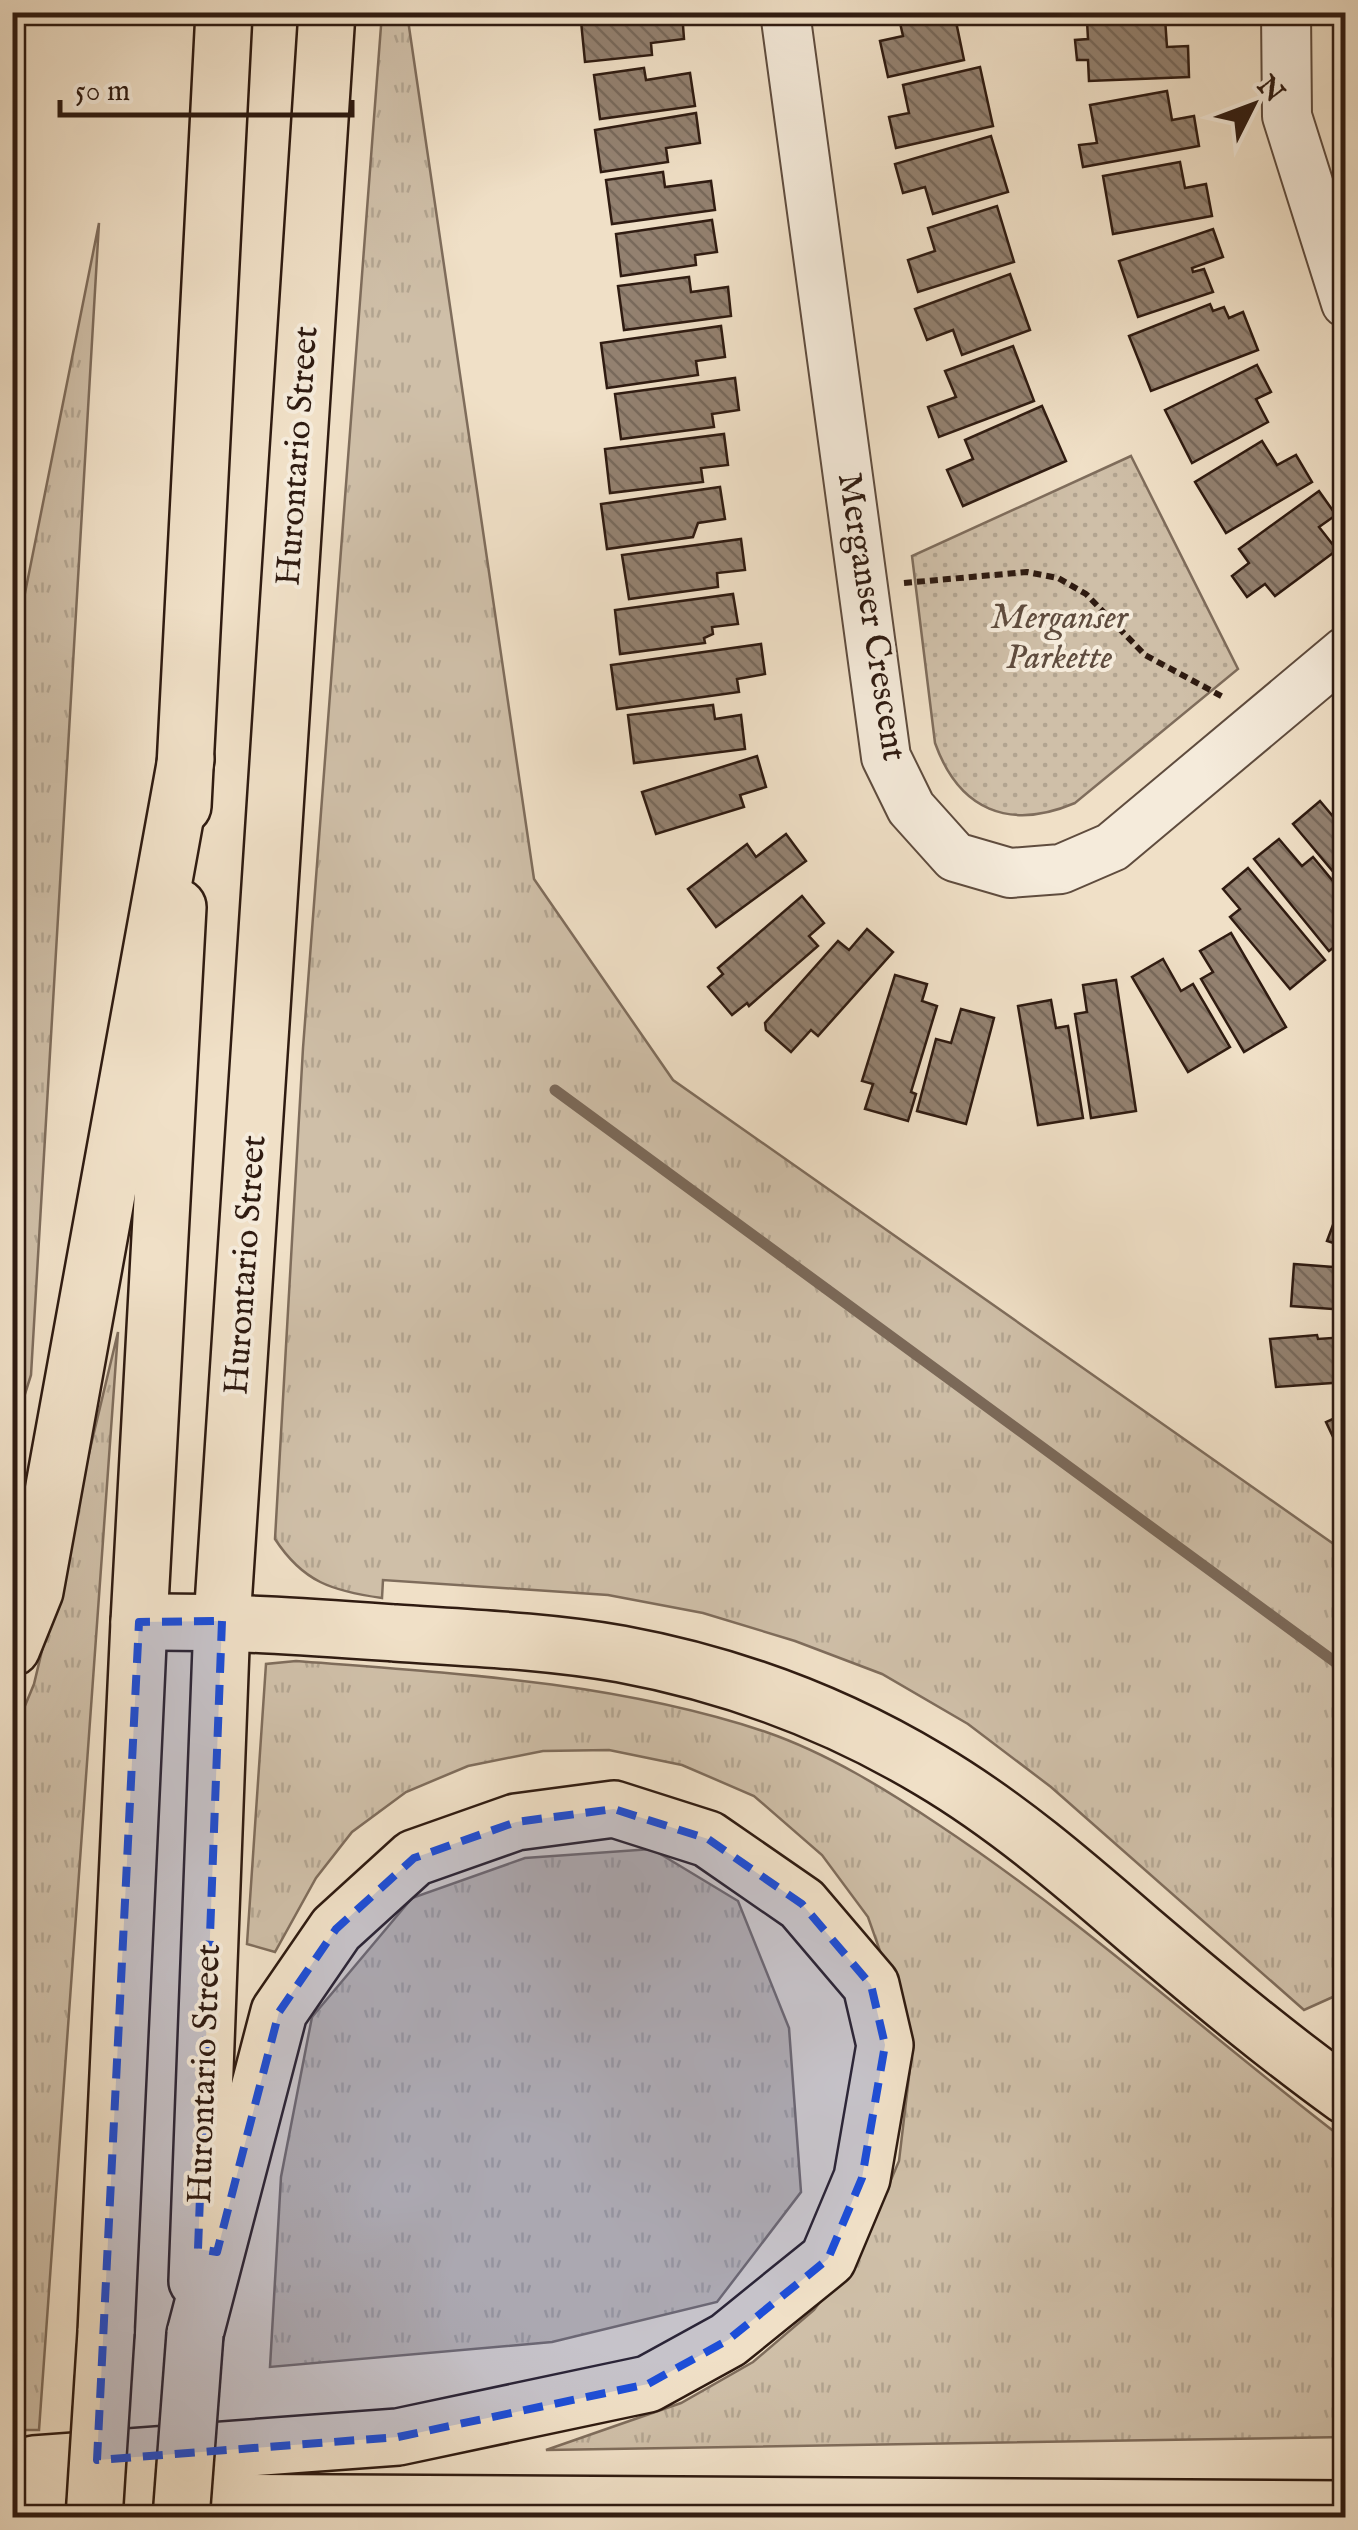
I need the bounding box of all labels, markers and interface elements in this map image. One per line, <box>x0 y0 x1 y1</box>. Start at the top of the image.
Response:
scale bar <box>60 55 352 117</box>
north arrow <box>1203 55 1303 155</box>
text: N <box>1248 68 1291 111</box>
text: 50 m <box>75 73 130 111</box>
street label: Hurontario Street <box>266 324 330 588</box>
street label: Merganser Crescent <box>826 470 916 764</box>
park label: Merganser Parkette <box>990 596 1130 681</box>
street label: Hurontario Street <box>214 1133 278 1397</box>
street label: Hurontario Street <box>178 1943 232 2205</box>

